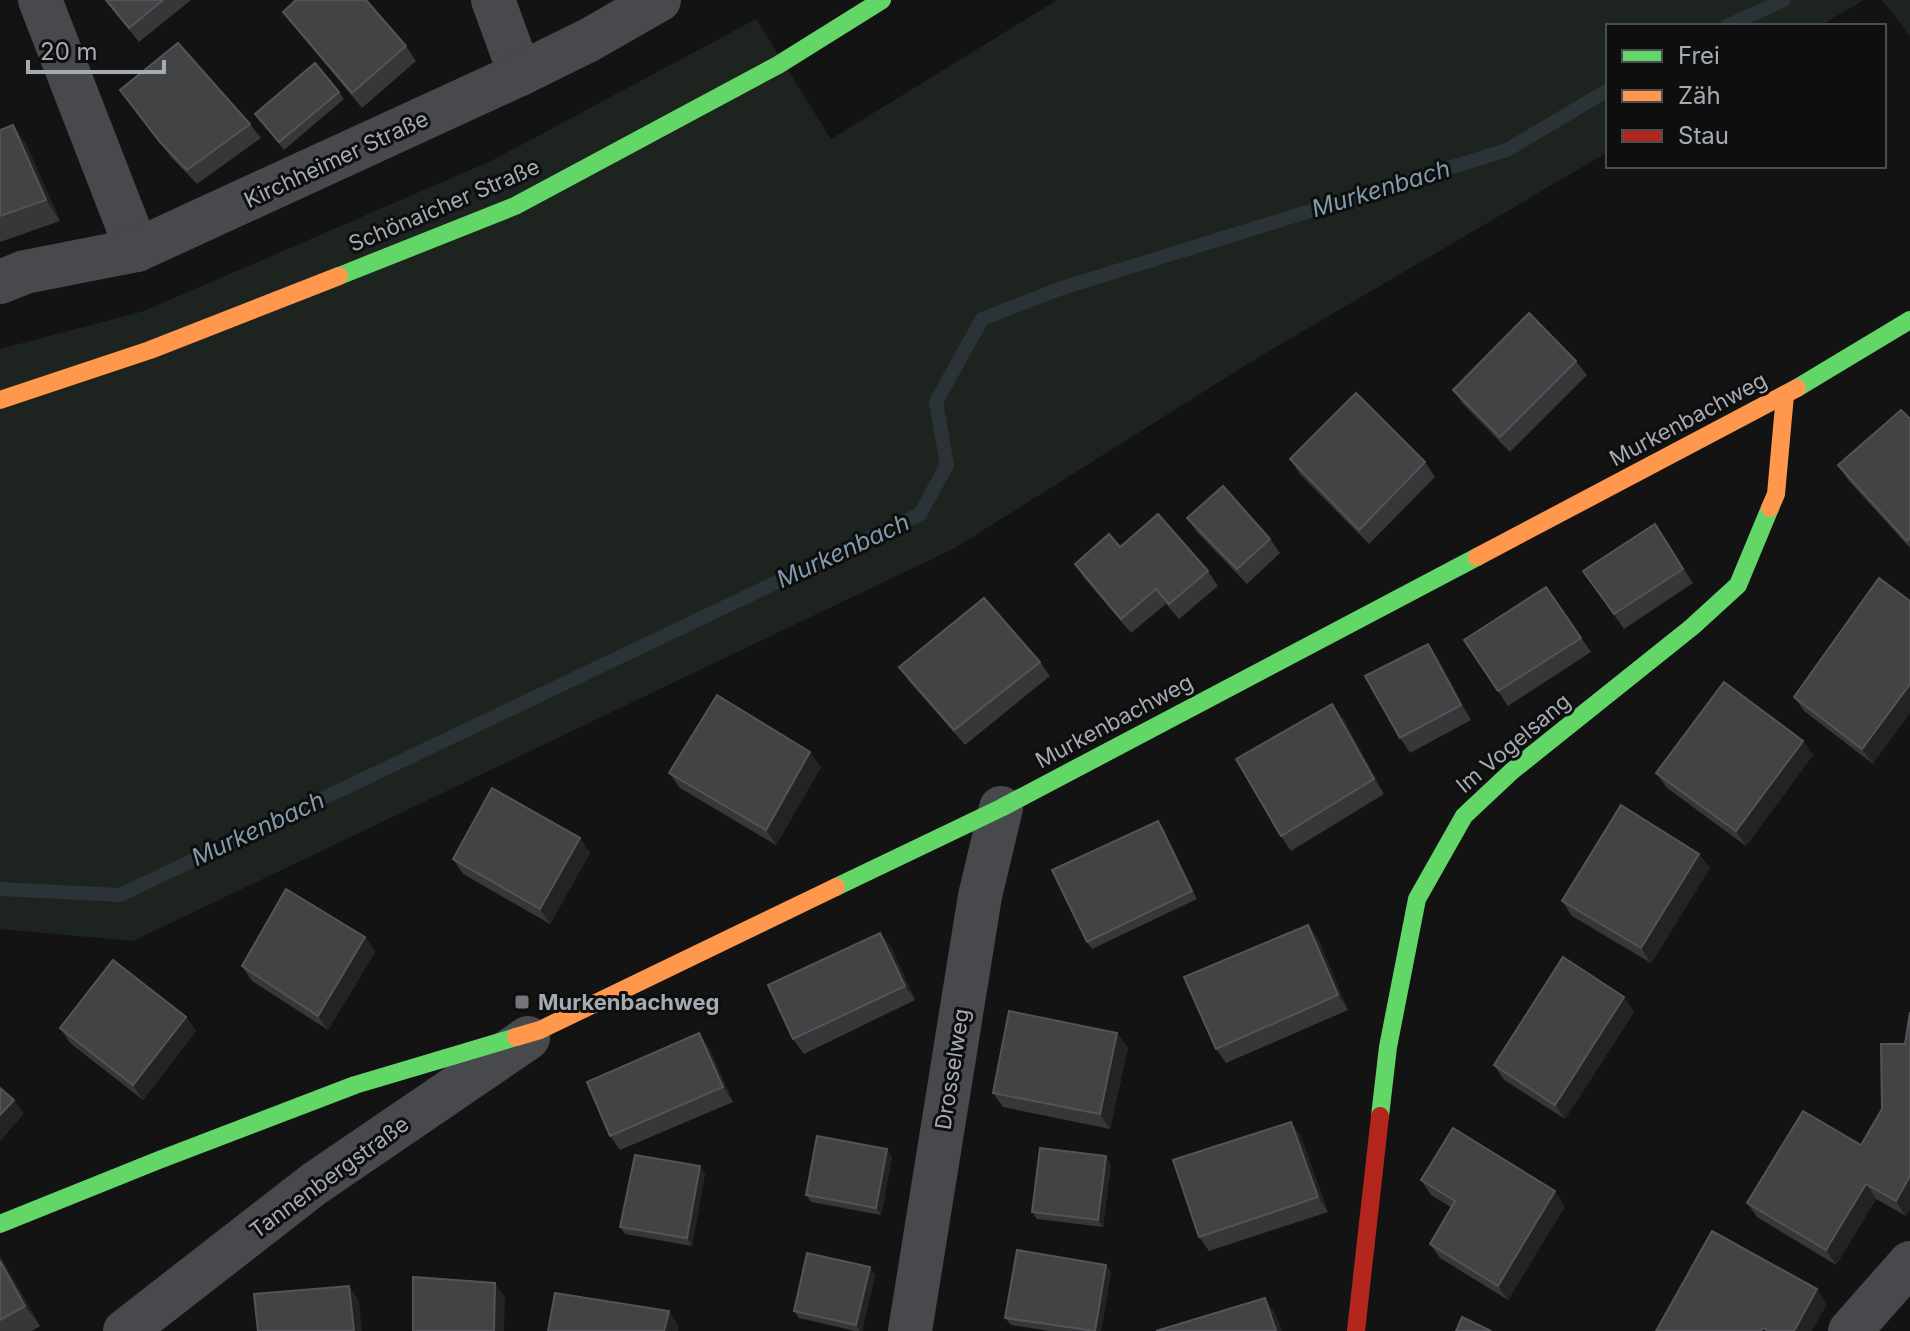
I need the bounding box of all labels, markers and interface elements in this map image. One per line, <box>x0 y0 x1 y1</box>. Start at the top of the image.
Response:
scale bar <box>28 24 164 74</box>
legend <box>1606 24 1886 168</box>
text: 20 m <box>40 37 98 66</box>
text: Frei <box>1678 41 1720 70</box>
text: Zäh <box>1678 81 1721 110</box>
street label: Kirchheimer Straße <box>240 105 432 213</box>
text: Stau <box>1678 121 1729 150</box>
street label: Schönaicher Straße <box>345 153 543 257</box>
water label: Murkenbach <box>1308 154 1454 223</box>
street label: Murkenbachweg <box>1605 367 1771 471</box>
water label: Murkenbach <box>772 507 914 594</box>
street label: Murkenbachweg <box>1031 669 1197 773</box>
street label: Im Vogelsang <box>1451 688 1575 798</box>
water label: Murkenbach <box>187 785 329 872</box>
place label: Murkenbachweg <box>538 989 719 1015</box>
marker: Murkenbachweg <box>513 993 531 1011</box>
street label: Drosselweg <box>930 1007 974 1131</box>
street label: Tannenbergstraße <box>244 1111 414 1243</box>

